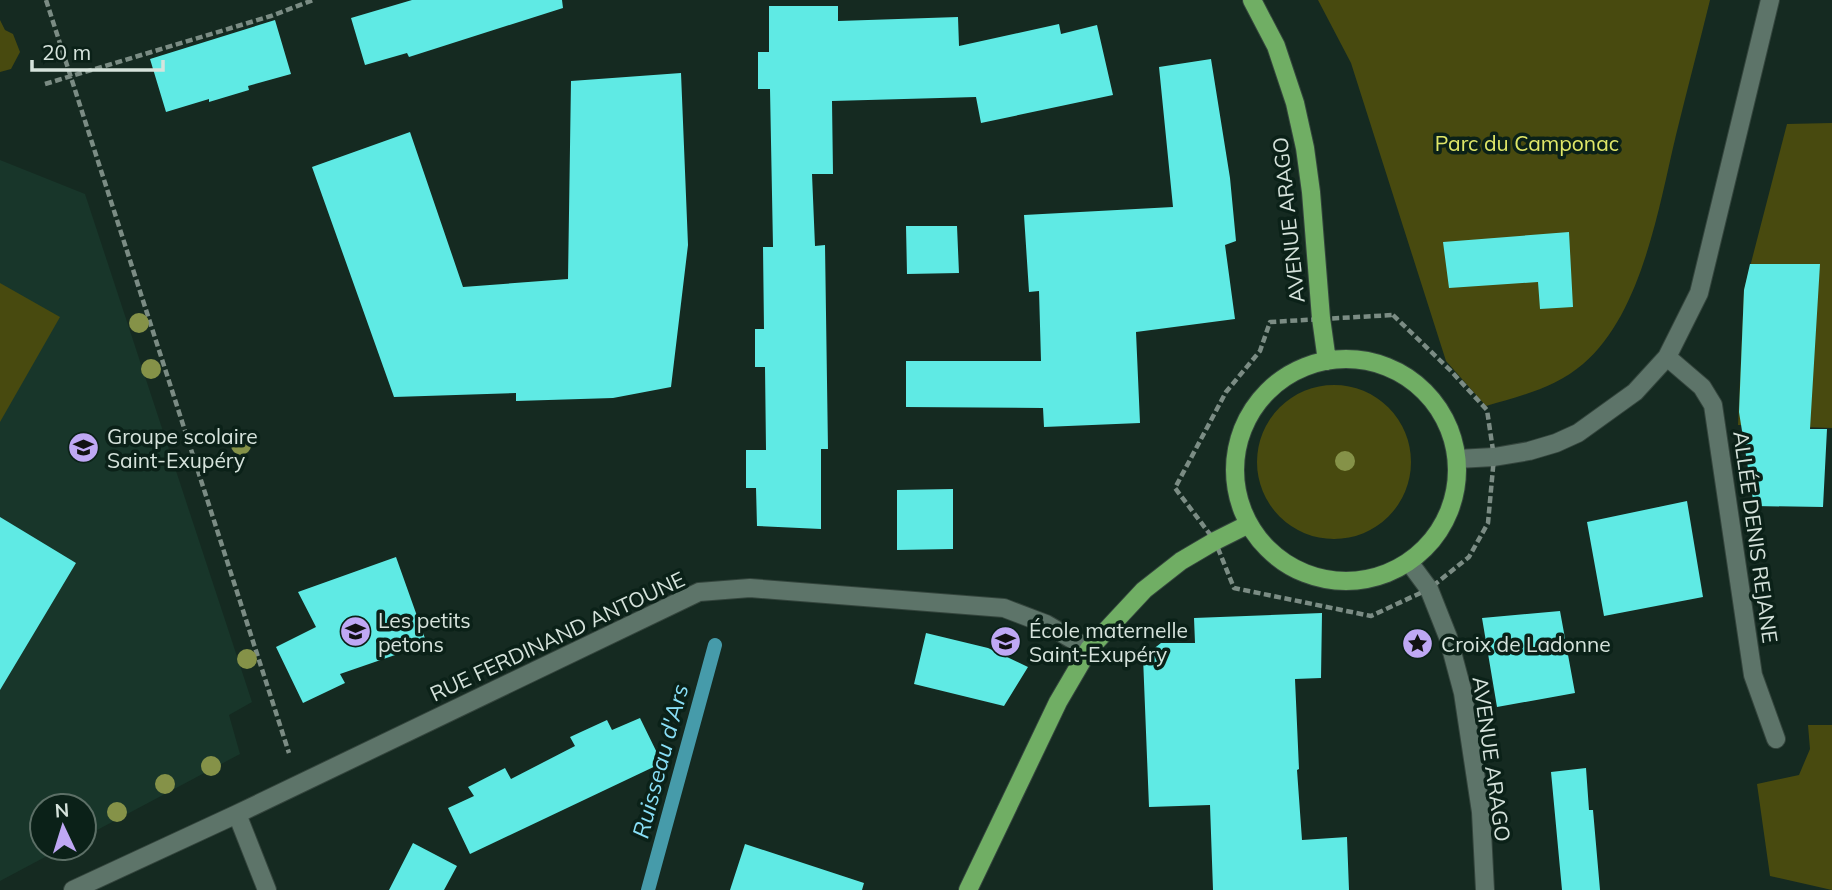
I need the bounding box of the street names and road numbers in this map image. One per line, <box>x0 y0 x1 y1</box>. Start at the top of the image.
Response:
street label: AVENUE ARAGO <box>1266 136 1310 304</box>
street label: ALLÉE DENIS REJANE <box>1728 429 1784 645</box>
street label: RUE FERDINAND ANTOUNE <box>426 565 688 707</box>
street label: AVENUE ARAGO <box>1468 675 1516 843</box>

